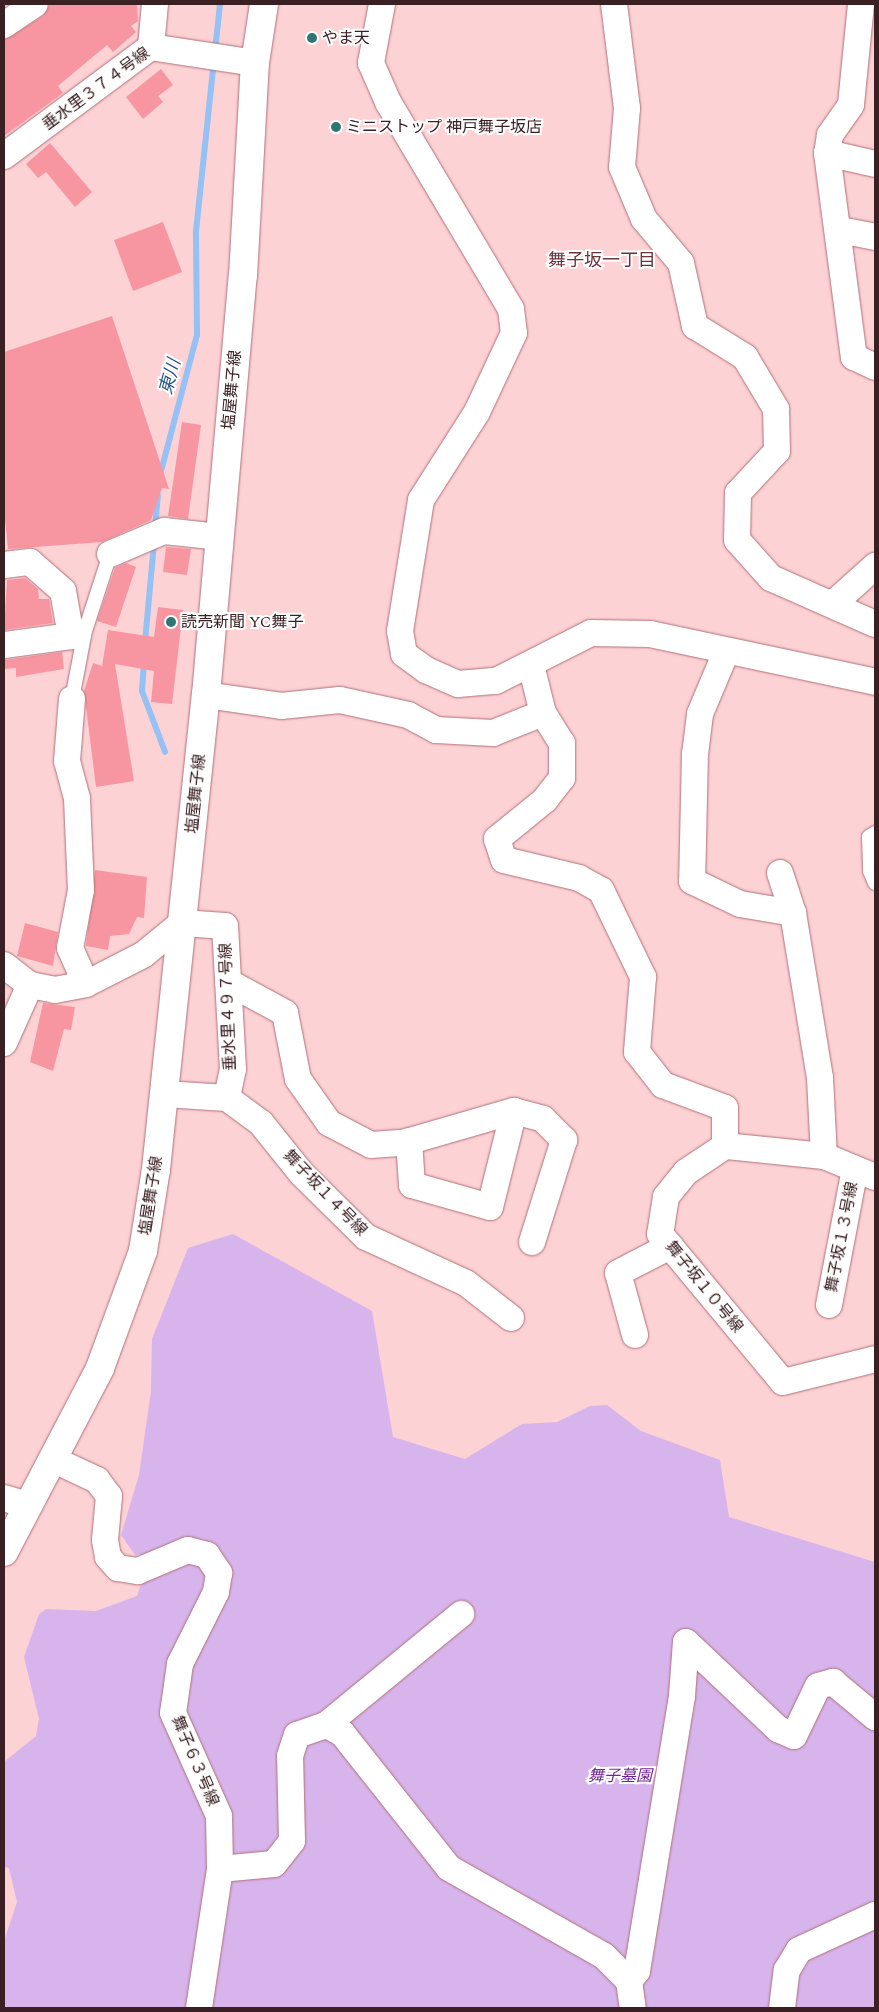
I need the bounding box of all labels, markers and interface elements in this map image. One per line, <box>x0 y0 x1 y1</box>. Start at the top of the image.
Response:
place label: やま天 <box>322 28 370 48</box>
marker: やま天 <box>306 32 318 44</box>
street label: 垂水里３７４号線 <box>39 44 153 134</box>
place label: ミニストップ 神戸舞子坂店 <box>346 117 542 137</box>
marker: ミニストップ 神戸舞子坂店 <box>330 121 342 133</box>
district label: 舞子坂一丁目 <box>548 250 656 272</box>
street label: 塩屋舞子線 <box>219 349 245 431</box>
water label: 東川 <box>156 357 186 397</box>
place label: 読売新聞 YC舞子 <box>181 612 303 632</box>
marker: 読売新聞 YC舞子 <box>165 616 177 628</box>
street label: 塩屋舞子線 <box>182 753 210 835</box>
street label: 垂水里４９７号線 <box>216 943 240 1071</box>
street label: 舞子坂１４号線 <box>279 1146 371 1240</box>
street label: 塩屋舞子線 <box>135 1155 167 1237</box>
street label: 舞子坂１３号線 <box>822 1180 862 1294</box>
street label: 舞子坂１０号線 <box>661 1237 747 1337</box>
street label: 舞子６３号線 <box>167 1713 223 1809</box>
park label: 舞子墓園 <box>588 1766 652 1786</box>

